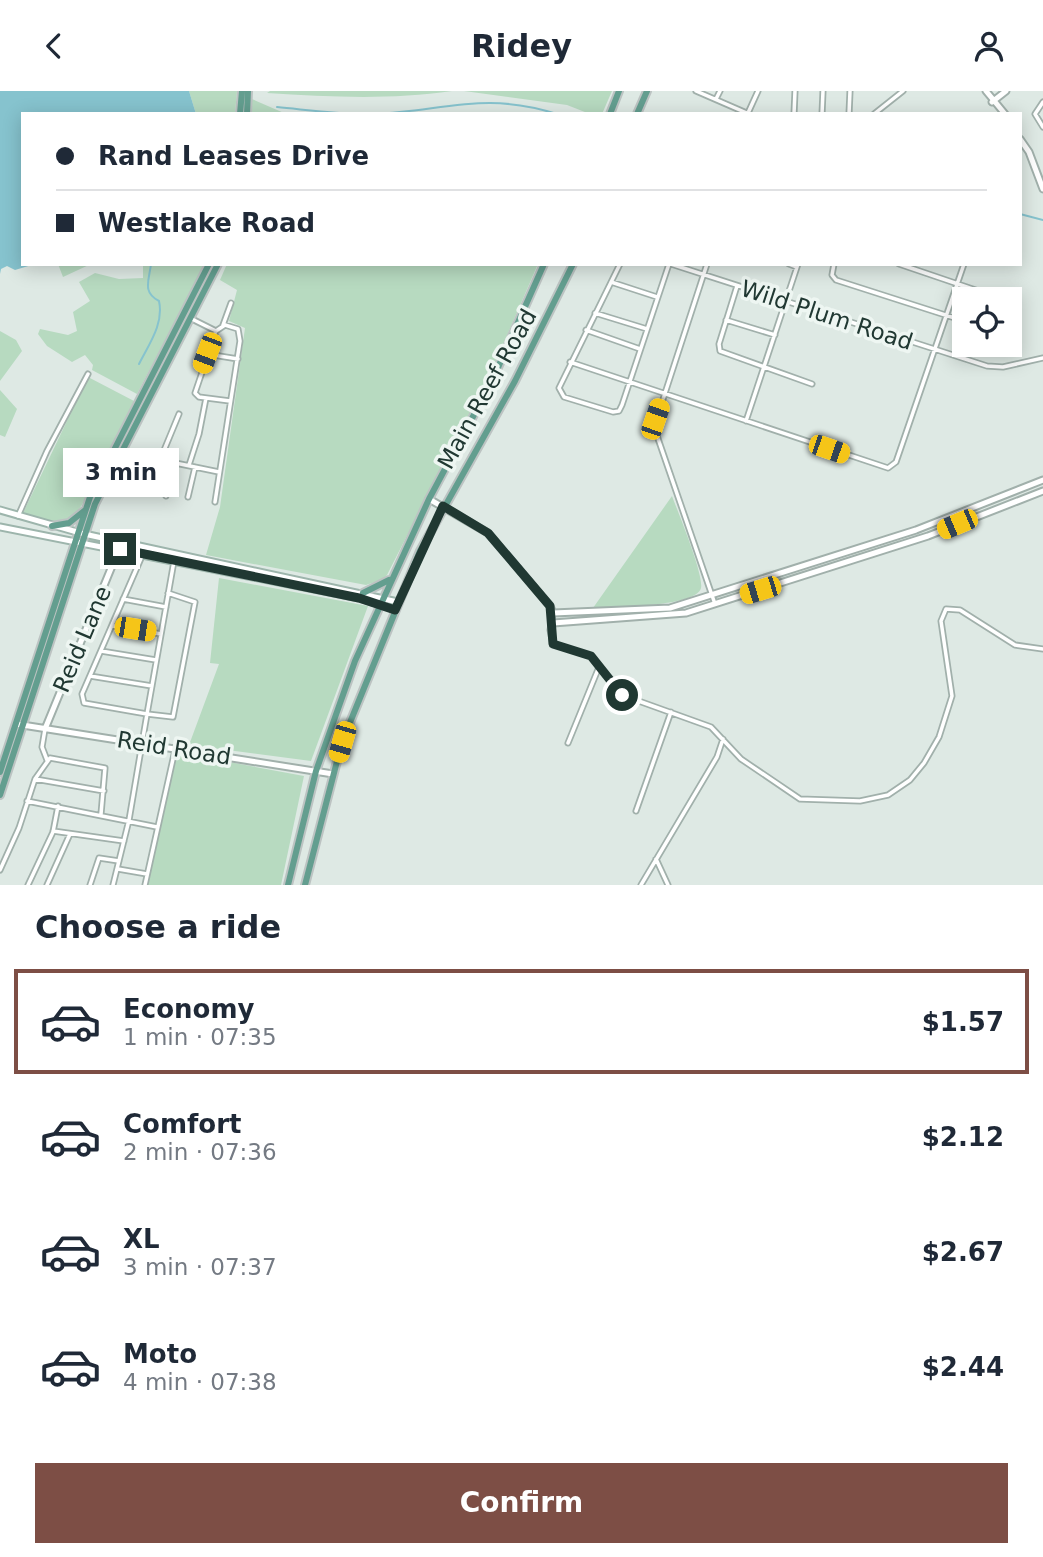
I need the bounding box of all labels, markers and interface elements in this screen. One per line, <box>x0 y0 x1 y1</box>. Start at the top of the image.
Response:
icon: back <box>35 27 73 65</box>
text: Ridey <box>471 27 572 65</box>
icon: person <box>970 27 1008 65</box>
text: Rand Leases Drive <box>98 141 369 171</box>
text: Westlake Road <box>98 208 315 238</box>
street label: Wild Plum Road <box>738 275 916 355</box>
map controls <box>952 287 1022 357</box>
button: locate <box>952 287 1022 357</box>
street label: Main Reef Road <box>432 305 542 473</box>
car <box>190 330 225 376</box>
car <box>639 396 672 442</box>
car <box>806 432 853 466</box>
callout: 3 min <box>62 447 178 497</box>
text: 3 min <box>85 459 157 485</box>
car <box>934 506 981 542</box>
route end <box>104 533 136 565</box>
car <box>737 574 784 606</box>
street label: Reid Lane <box>48 582 116 696</box>
car <box>113 615 158 643</box>
route start <box>606 679 638 711</box>
car <box>327 719 358 765</box>
street label: Reid Road <box>115 726 233 770</box>
text: Choose a ride <box>35 908 281 946</box>
icon: car <box>39 990 102 1053</box>
text: Economy <box>123 994 254 1024</box>
text: $1.57 <box>922 1007 1004 1037</box>
text: 1 min · 07:35 <box>123 1024 277 1050</box>
icon: car <box>39 1105 102 1168</box>
text: Comfort <box>123 1109 241 1139</box>
text: $2.12 <box>922 1122 1004 1152</box>
text: 2 min · 07:36 <box>123 1139 277 1165</box>
icon: car <box>39 1220 102 1283</box>
text: XL <box>123 1224 160 1254</box>
text: $2.67 <box>922 1237 1004 1267</box>
text: 3 min · 07:37 <box>123 1254 277 1280</box>
icon: car <box>39 1335 102 1398</box>
text: Moto <box>123 1339 197 1369</box>
text: $2.44 <box>922 1352 1004 1382</box>
text: 4 min · 07:38 <box>123 1369 277 1395</box>
button: Confirm <box>35 1463 1008 1543</box>

